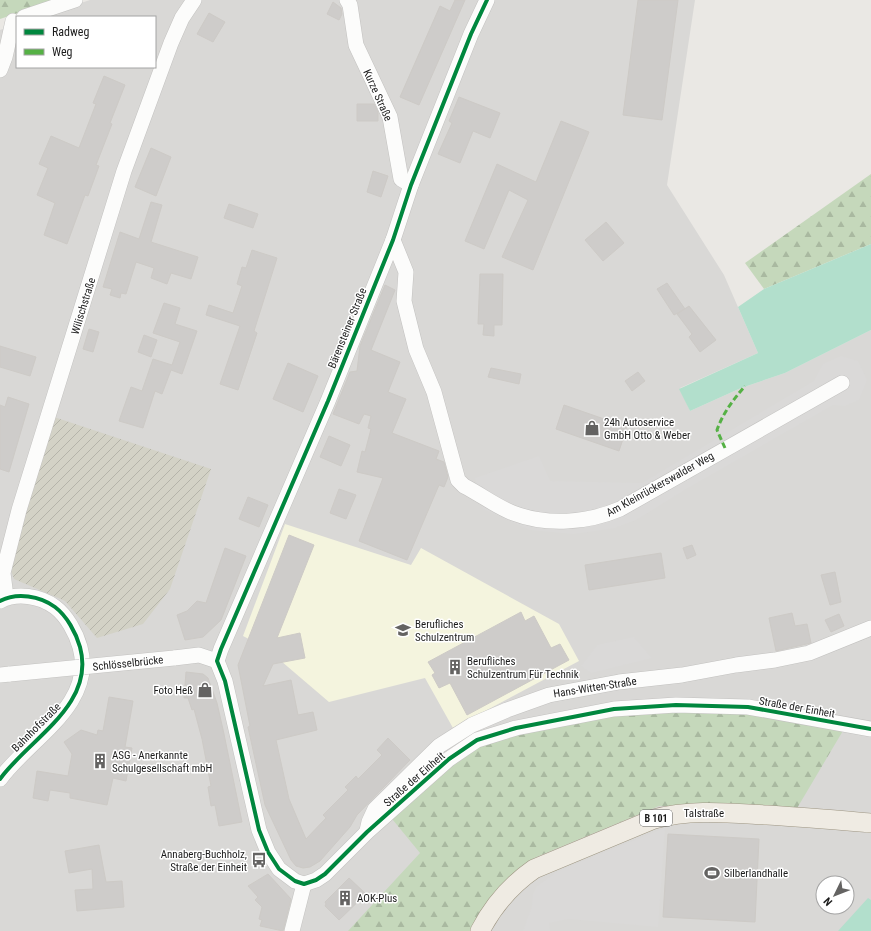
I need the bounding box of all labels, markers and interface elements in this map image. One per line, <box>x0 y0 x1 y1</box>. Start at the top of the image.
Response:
legend <box>16 16 156 68</box>
text: Radweg <box>52 25 89 39</box>
text: Weg <box>52 45 73 59</box>
street label: Kurze Straße <box>360 67 395 123</box>
street label: Wilischstraße <box>69 276 98 336</box>
street label: Bärensteiner Straße <box>325 286 370 370</box>
place label: 24h Autoservice GmbH Otto & Weber <box>604 416 691 442</box>
shop icon: 24h Autoservice GmbH Otto & Weber <box>583 419 601 437</box>
street label: Am Kleinrückerswalder Weg <box>604 449 716 519</box>
place label: Berufliches Schulzentrum <box>415 618 474 644</box>
school or university icon: Berufliches Schulzentrum <box>394 621 412 639</box>
street label: Schlösselbrücke <box>92 653 164 674</box>
place label: Berufliches Schulzentrum Für Technik <box>467 655 579 681</box>
building icon: Berufliches Schulzentrum Für Technik <box>446 658 464 676</box>
street label: Hans-Witten-Straße <box>553 674 638 700</box>
shop icon: Foto Heß <box>196 681 214 699</box>
place label: Foto Heß <box>153 684 193 697</box>
street label: Straße der Einheit <box>758 694 836 721</box>
street label: Bahnhofstraße <box>9 700 64 755</box>
place label: ASG - Anerkannte Schulgesellschaft mbH <box>112 749 212 775</box>
street label: Straße der Einheit <box>381 749 448 809</box>
building icon: ASG - Anerkannte Schulgesellschaft mbH <box>91 752 109 770</box>
street label: Talstraße <box>684 807 724 820</box>
road number: B 101 <box>640 810 672 826</box>
place label: Annaberg-Buchholz, Straße der Einheit <box>161 848 247 874</box>
bus stop icon: Annaberg-Buchholz, Straße der Einheit <box>250 851 268 869</box>
sports icon: Silberlandhalle <box>703 864 721 882</box>
place label: Silberlandhalle <box>724 867 788 880</box>
north arrow <box>815 875 855 915</box>
building icon: AOK-Plus <box>336 889 354 907</box>
place label: AOK-Plus <box>357 892 397 905</box>
text: N <box>821 894 835 908</box>

